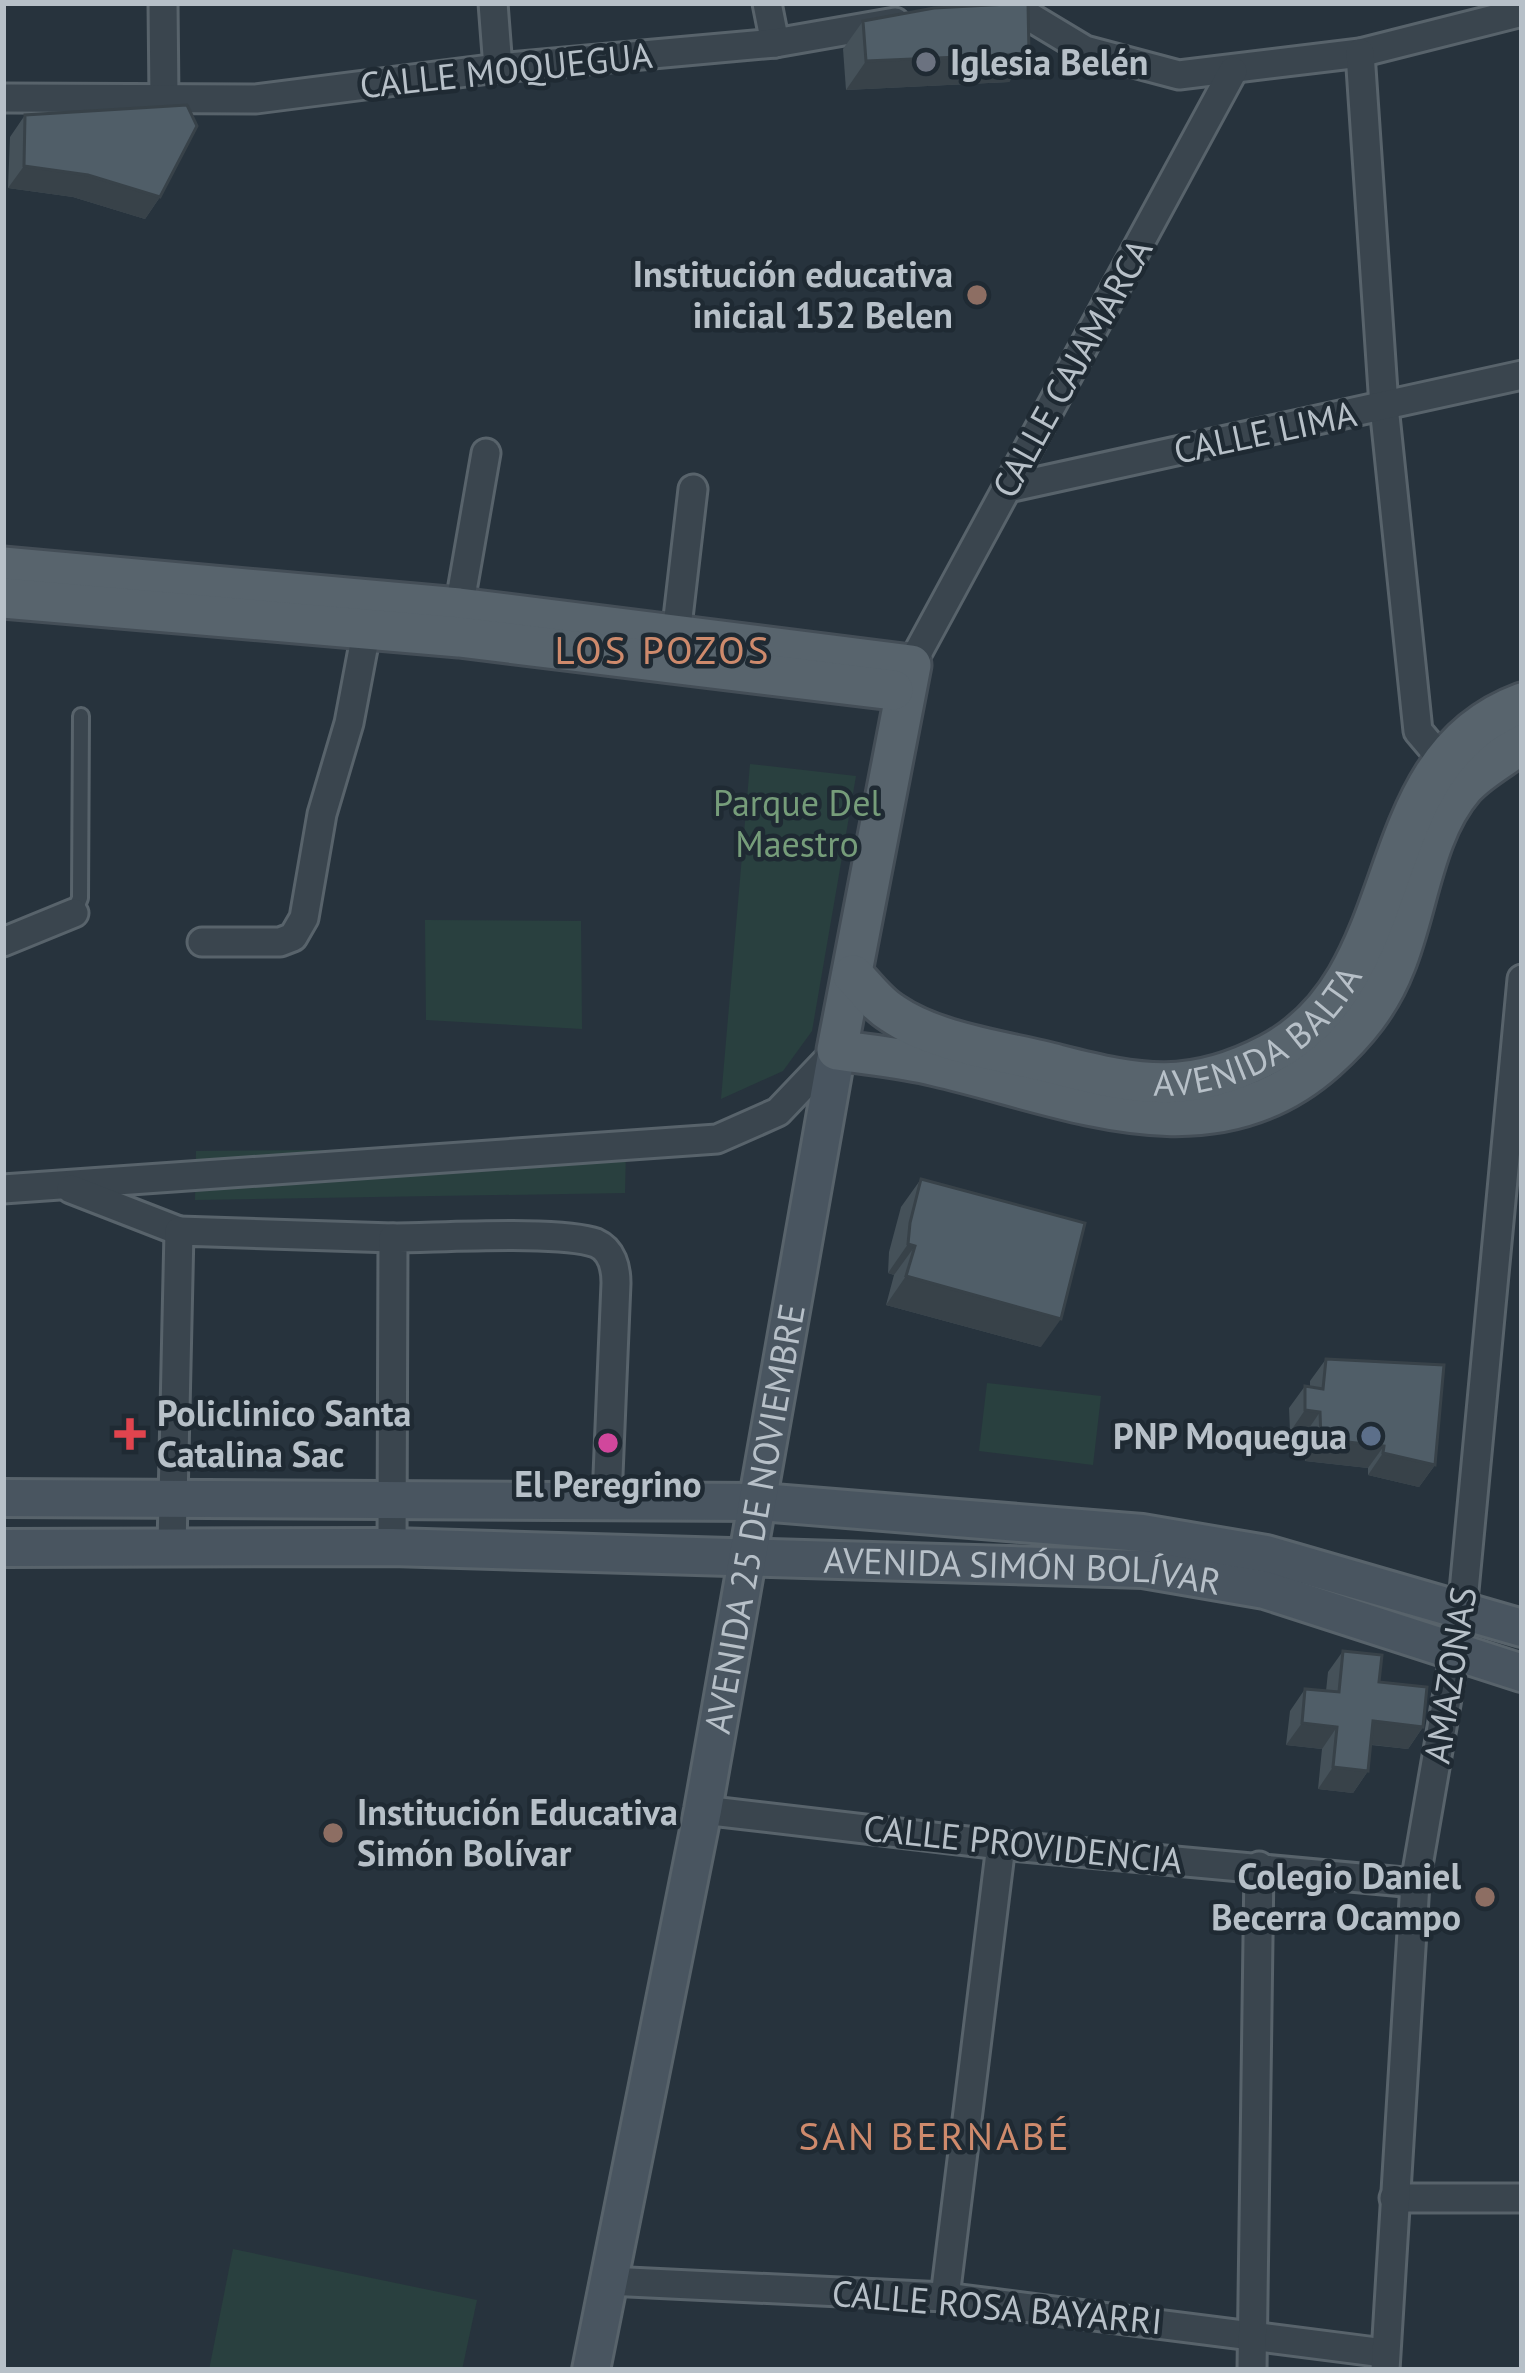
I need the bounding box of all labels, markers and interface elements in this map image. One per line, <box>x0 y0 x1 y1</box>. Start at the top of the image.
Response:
street label: CALLE MOQUEGUA <box>357 31 654 108</box>
place label: Iglesia Belén <box>950 38 1148 85</box>
marker: Iglesia Belén <box>913 49 939 75</box>
street label: CALLE CAJAMARCA <box>981 230 1162 505</box>
place label: Institución educativa inicial 152 Belen <box>633 250 953 338</box>
marker: Institución educativa inicial 152 Belen <box>964 282 990 308</box>
street label: CALLE LIMA <box>1169 389 1360 474</box>
district label: LOS POZOS <box>555 624 771 675</box>
park label: Parque Del Maestro <box>713 779 881 867</box>
street label: AVENIDA BALTA <box>1153 957 1372 1106</box>
street label: AVENIDA 25 DE NOVIEMBRE <box>693 1300 815 1737</box>
place label: Policlinico Santa Catalina Sac <box>157 1389 411 1477</box>
place label: PNP Moquegua <box>1113 1412 1347 1459</box>
marker: Policlinico Santa Catalina Sac <box>114 1418 146 1450</box>
marker: PNP Moquegua <box>1358 1423 1384 1449</box>
marker: El Peregrino <box>595 1430 621 1456</box>
place label: El Peregrino <box>514 1460 702 1507</box>
street label: AVENIDA SIMÓN BOLÍVAR <box>823 1536 1225 1605</box>
street label: AMAZONAS <box>1412 1583 1487 1766</box>
place label: Institución Educativa Simón Bolívar <box>357 1788 678 1876</box>
street label: CALLE PROVIDENCIA <box>861 1803 1185 1884</box>
marker: Institución Educativa Simón Bolívar <box>320 1820 346 1846</box>
place label: Colegio Daniel Becerra Ocampo <box>1211 1852 1461 1940</box>
marker: Colegio Daniel Becerra Ocampo <box>1472 1884 1498 1910</box>
district label: SAN BERNABÉ <box>799 2110 1071 2161</box>
street label: CALLE ROSA BAYARRI <box>830 2269 1164 2344</box>

